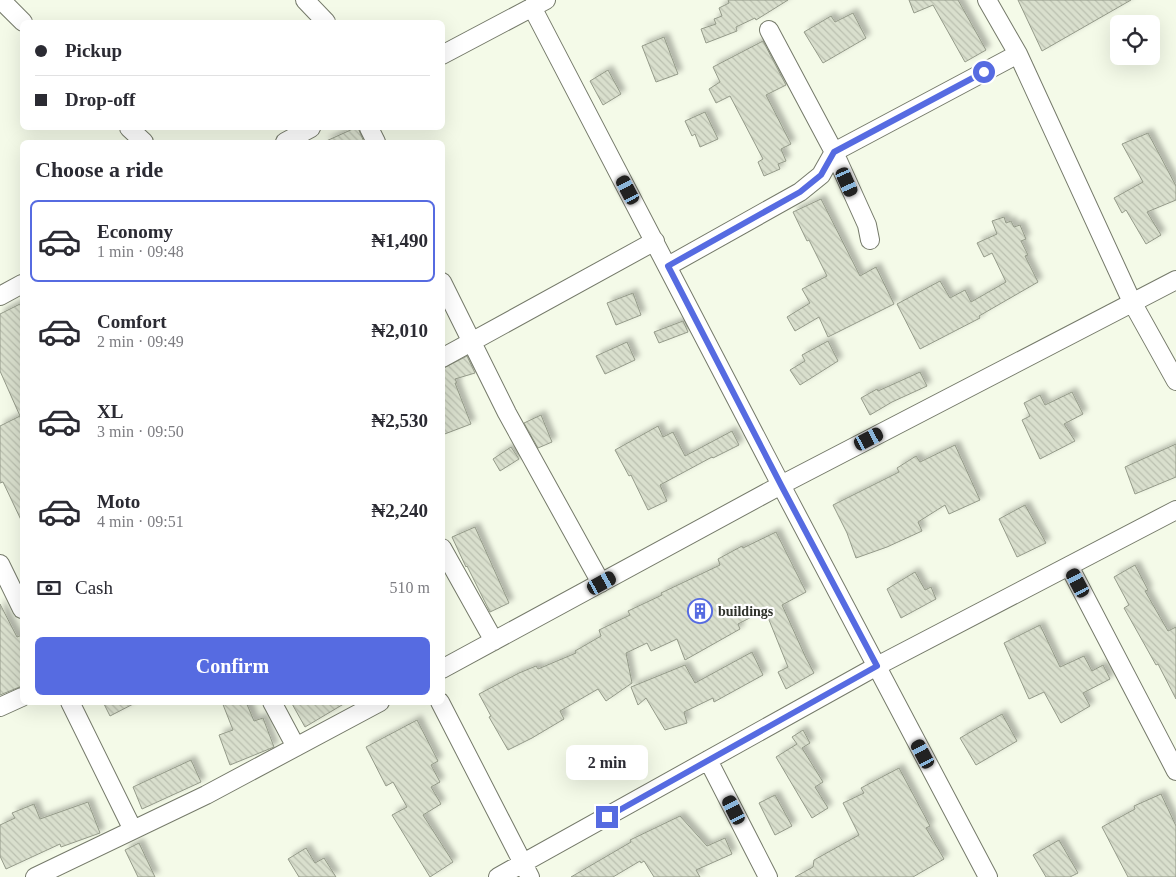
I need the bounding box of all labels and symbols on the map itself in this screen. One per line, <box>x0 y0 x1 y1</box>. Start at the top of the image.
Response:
route start <box>973 61 995 83</box>
car <box>834 165 859 199</box>
car <box>614 173 641 207</box>
car <box>852 426 885 452</box>
car <box>1064 566 1091 600</box>
car <box>585 569 618 597</box>
building icon: buildings <box>687 598 713 624</box>
place label: buildings <box>718 604 774 619</box>
car <box>909 737 936 771</box>
callout: 2 min <box>566 744 648 780</box>
car <box>720 793 747 827</box>
route end <box>596 806 618 828</box>

